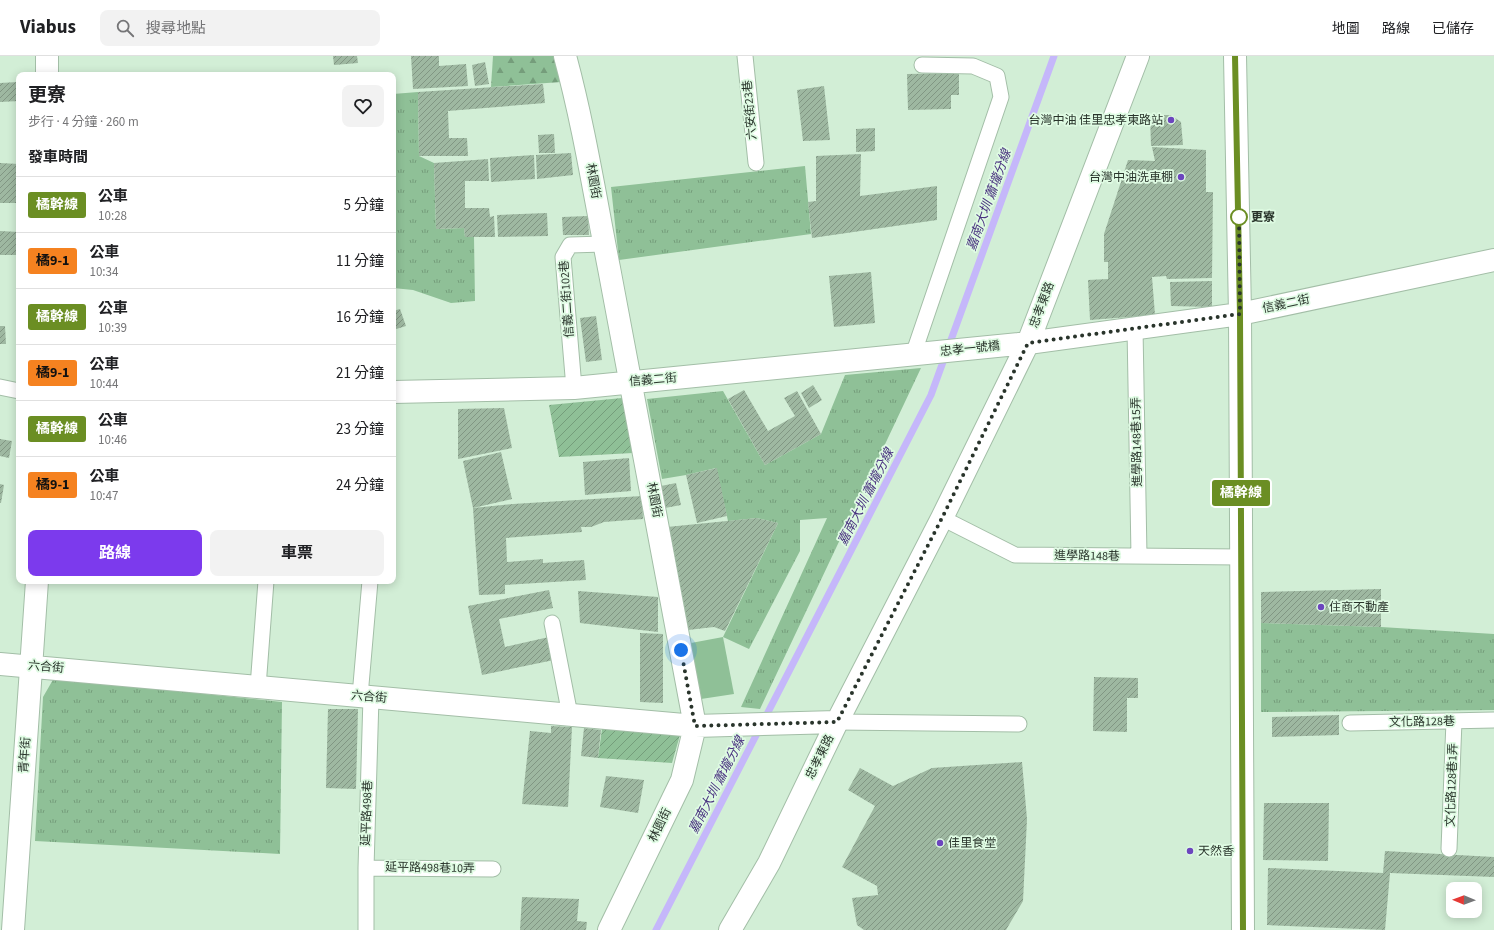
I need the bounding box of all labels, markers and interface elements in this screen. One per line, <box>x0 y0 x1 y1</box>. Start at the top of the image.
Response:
search box <box>100 10 380 46</box>
text: Viabus <box>20 14 76 41</box>
icon: search <box>114 17 136 39</box>
text: 搜尋地點 <box>146 18 206 39</box>
text: 地圖 <box>1332 19 1360 39</box>
text: 路線 <box>1382 19 1410 39</box>
text: 已儲存 <box>1432 19 1474 39</box>
street label: 六安街23巷 <box>739 79 761 141</box>
text: 更寮 <box>28 82 66 109</box>
button: heart <box>342 85 384 127</box>
place label: 台灣中油 佳里忠孝東路站 <box>1029 112 1163 129</box>
text: 步行 · 4 分鐘 · 260 m <box>28 113 139 131</box>
marker: 台灣中油 佳里忠孝東路站 <box>1166 115 1176 125</box>
water label: 嘉南大圳 蕭壠分線 <box>962 145 1016 253</box>
text: 發車時間 <box>28 147 88 168</box>
street label: 林園街 <box>582 162 604 200</box>
place label: 台灣中油洗車棚 <box>1089 169 1173 186</box>
marker: 台灣中油洗車棚 <box>1176 172 1186 182</box>
text: 公車 <box>98 186 128 207</box>
text: 橘幹線 <box>36 195 78 215</box>
text: 5 分鐘 <box>344 195 384 216</box>
text: 10:28 <box>98 207 127 225</box>
marker: 更寮 <box>1230 208 1248 226</box>
place label: 更寮 <box>1251 209 1275 226</box>
text: 公車 <box>89 242 119 263</box>
text: 橘9-1 <box>36 251 69 271</box>
text: 11 分鐘 <box>336 251 384 272</box>
street label: 信義二街102巷 <box>556 260 578 338</box>
text: 10:34 <box>89 263 119 281</box>
street label: 忠孝東路 <box>1025 280 1059 330</box>
street label: 信義二街 <box>1261 291 1311 317</box>
text: 公車 <box>98 298 128 319</box>
text: 橘幹線 <box>36 307 78 327</box>
text: 16 分鐘 <box>336 307 384 328</box>
text: 10:39 <box>98 319 127 337</box>
street label: 忠孝一號橋 <box>939 337 1001 361</box>
text: 公車 <box>89 354 119 375</box>
text: 橘9-1 <box>36 363 69 383</box>
text: 21 分鐘 <box>336 363 384 384</box>
street label: 信義二街 <box>628 369 678 391</box>
text: 10:44 <box>89 375 119 393</box>
street label: 進學路148巷15弄 <box>1128 397 1146 487</box>
text: 公車 <box>98 410 128 431</box>
text: 橘幹線 <box>36 419 78 439</box>
text: 23 分鐘 <box>336 419 384 440</box>
text: 10:46 <box>98 431 127 449</box>
water label: 嘉南大圳 蕭壠分線 <box>834 444 899 549</box>
text: 公車 <box>89 466 119 487</box>
text: 橘9-1 <box>36 475 69 495</box>
text: 24 分鐘 <box>336 475 384 496</box>
line badge: 橘幹線 <box>1218 480 1264 506</box>
street label: 林園街 <box>642 481 666 519</box>
text: 橘幹線 <box>1220 483 1262 503</box>
text: 10:47 <box>89 487 119 505</box>
button: 路線 <box>28 530 202 576</box>
button: 車票 <box>210 530 384 576</box>
street label: 進學路148巷 <box>1054 547 1120 565</box>
place label: 住商不動產 <box>1329 599 1389 616</box>
marker: 住商不動產 <box>1316 602 1326 612</box>
your location <box>671 640 691 660</box>
street label: 六合街 <box>27 657 65 677</box>
street label: 六合街 <box>350 687 388 707</box>
street label: 文化路128巷 <box>1389 713 1455 731</box>
water label: 嘉南大圳 蕭壠分線 <box>685 732 750 837</box>
street label: 忠孝東路 <box>802 732 838 782</box>
street label: 青年街 <box>15 736 35 774</box>
street label: 文化路128巷1弄 <box>1442 743 1462 827</box>
street label: 延平路498巷 <box>357 780 377 846</box>
street label: 林園街 <box>644 805 676 845</box>
place label: 佳里食堂 <box>948 835 996 852</box>
marker: 佳里食堂 <box>935 838 945 848</box>
place label: 天然香 <box>1198 843 1234 860</box>
marker: 天然香 <box>1185 846 1195 856</box>
street label: 延平路498巷10弄 <box>385 859 475 877</box>
north arrow <box>1446 882 1482 918</box>
map controls <box>1446 882 1482 918</box>

